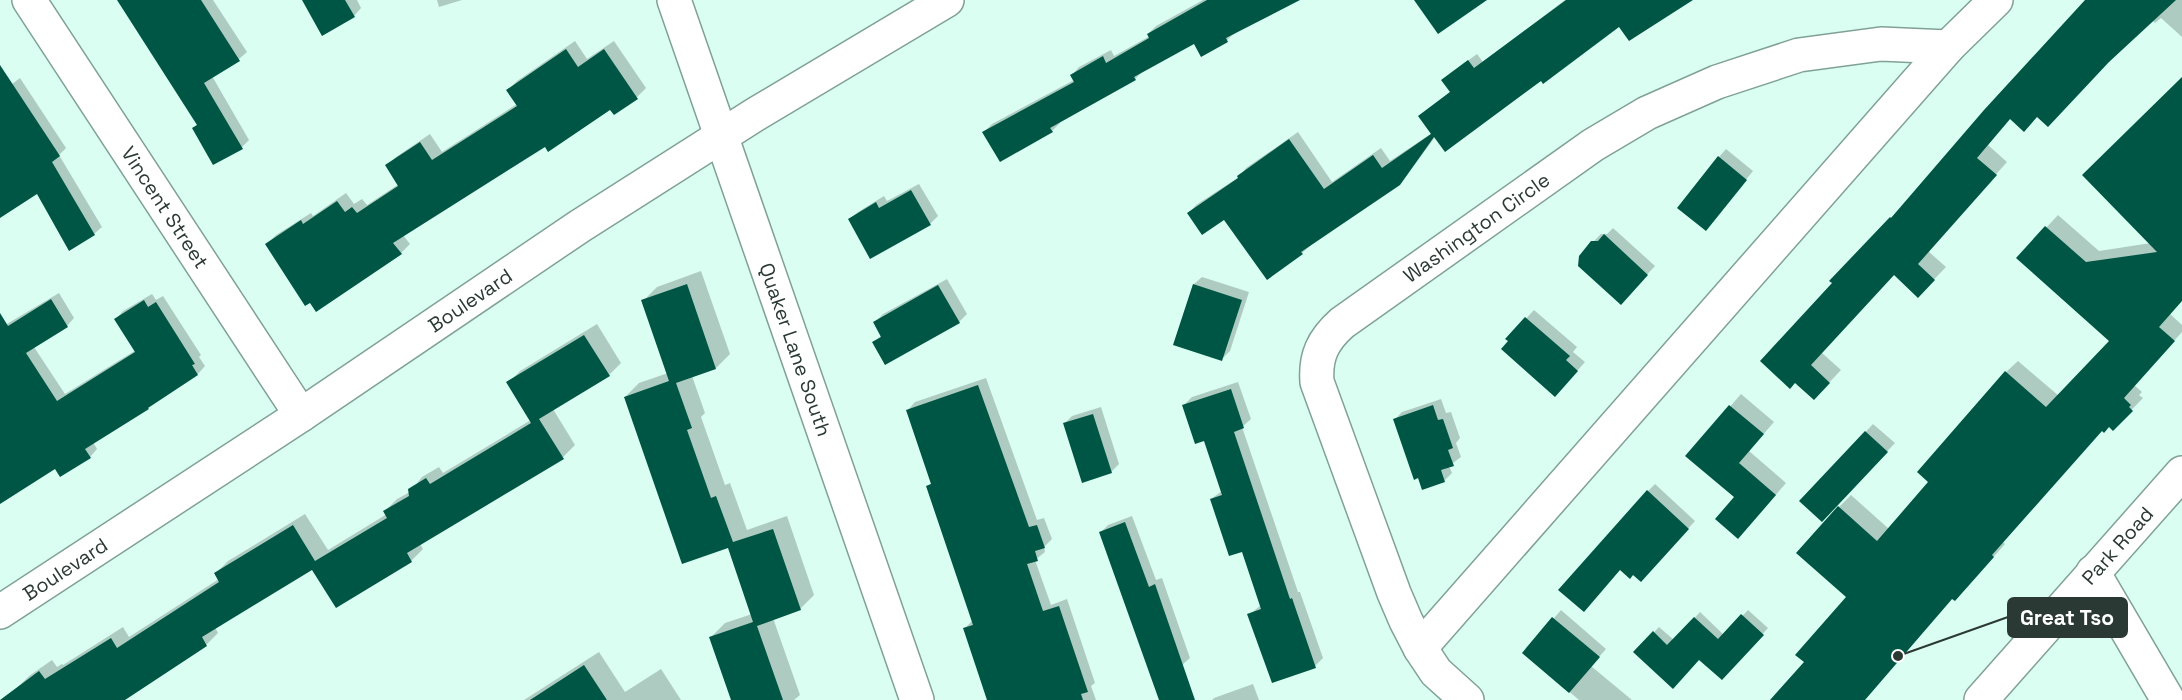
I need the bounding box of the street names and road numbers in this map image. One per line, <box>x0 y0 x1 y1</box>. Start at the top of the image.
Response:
street label: Vincent Street <box>115 141 214 273</box>
street label: Washington Circle <box>1398 167 1555 288</box>
street label: Quaker Lane South <box>753 259 837 440</box>
street label: Boulevard <box>423 263 517 338</box>
street label: Park Road <box>2076 501 2159 590</box>
street label: Boulevard <box>18 532 113 607</box>

